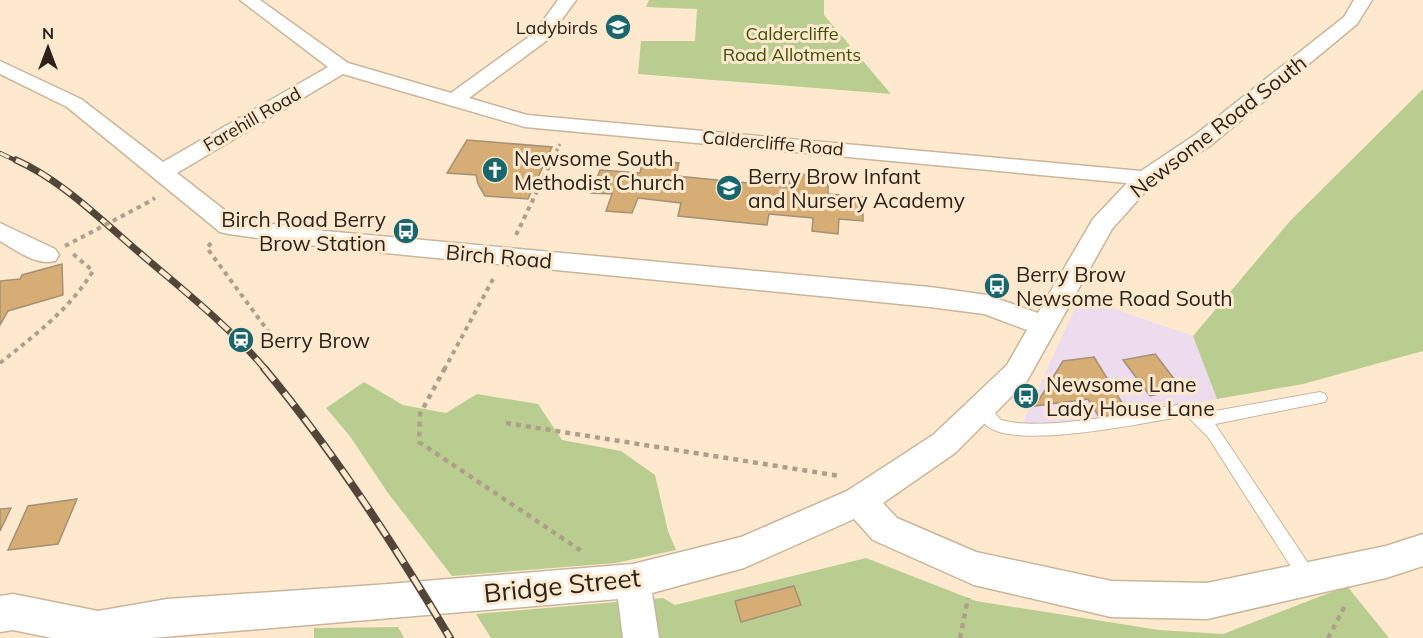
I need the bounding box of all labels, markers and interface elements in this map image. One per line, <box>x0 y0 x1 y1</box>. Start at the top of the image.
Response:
school or university icon: Ladybirds <box>603 12 633 42</box>
place label: Ladybirds <box>516 16 598 39</box>
north arrow <box>18 18 78 78</box>
park label: Caldercliffe Road Allotments <box>723 22 861 66</box>
text: N <box>42 23 54 43</box>
street label: Newsome Road South <box>1125 49 1311 203</box>
street label: Farehill Road <box>199 82 305 156</box>
street label: Caldercliffe Road <box>701 125 845 161</box>
place label: Newsome South Methodist Church <box>514 145 685 195</box>
church icon: Newsome South Methodist Church <box>480 155 510 185</box>
place label: Berry Brow Infant and Nursery Academy <box>748 163 965 213</box>
school or university icon: Berry Brow Infant and Nursery Academy <box>714 173 744 203</box>
place label: Birch Road Berry Brow Station <box>221 206 386 256</box>
bus stop icon: Birch Road Berry Brow Station <box>391 216 421 246</box>
street label: Birch Road <box>445 238 553 274</box>
place label: Berry Brow Newsome Road South <box>1016 261 1233 311</box>
bus stop icon: Berry Brow Newsome Road South <box>982 271 1012 301</box>
station icon: Berry Brow <box>226 325 256 355</box>
place label: Berry Brow <box>260 327 370 353</box>
place label: Newsome Lane Lady House Lane <box>1046 371 1215 421</box>
bus stop icon: Newsome Lane Lady House Lane <box>1011 381 1041 411</box>
street label: Bridge Street <box>482 560 642 610</box>

